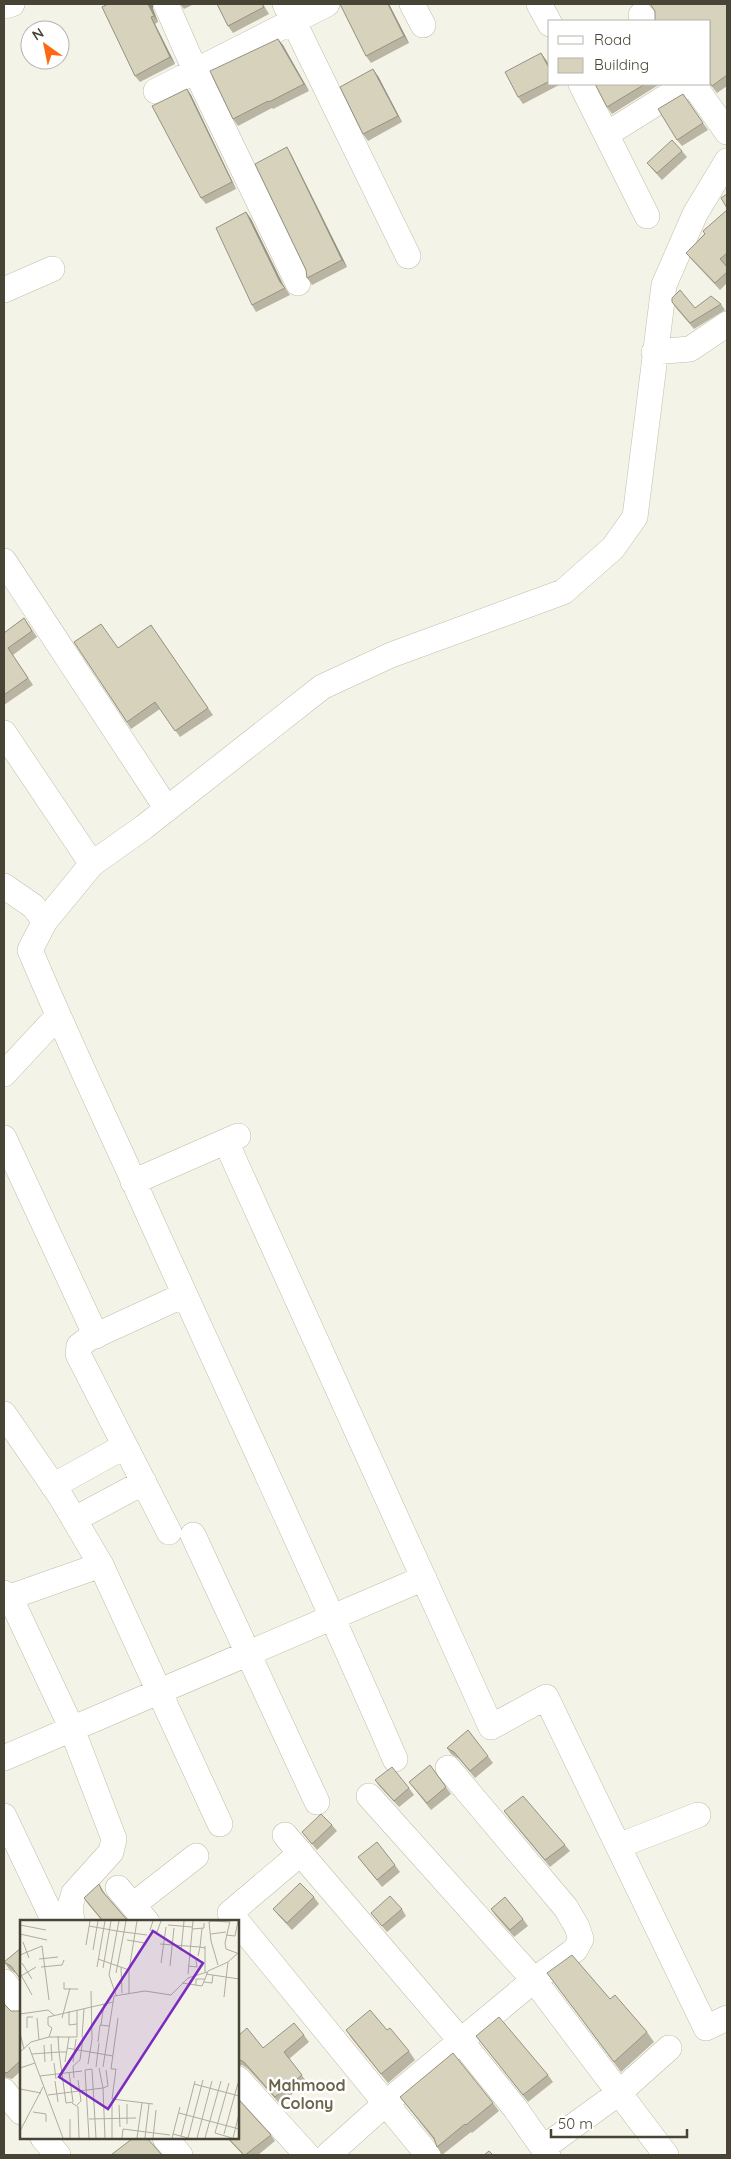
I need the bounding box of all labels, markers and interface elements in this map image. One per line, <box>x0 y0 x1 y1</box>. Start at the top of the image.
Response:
north arrow <box>20 20 70 70</box>
legend <box>548 20 711 85</box>
text: N <box>29 24 47 44</box>
text: Road <box>594 30 631 49</box>
text: Building <box>594 55 649 74</box>
inset map <box>20 1920 239 2139</box>
district label: Mahmood Colony <box>268 2075 346 2113</box>
scale bar <box>551 2106 687 2138</box>
text: 50 m <box>558 2114 593 2133</box>

